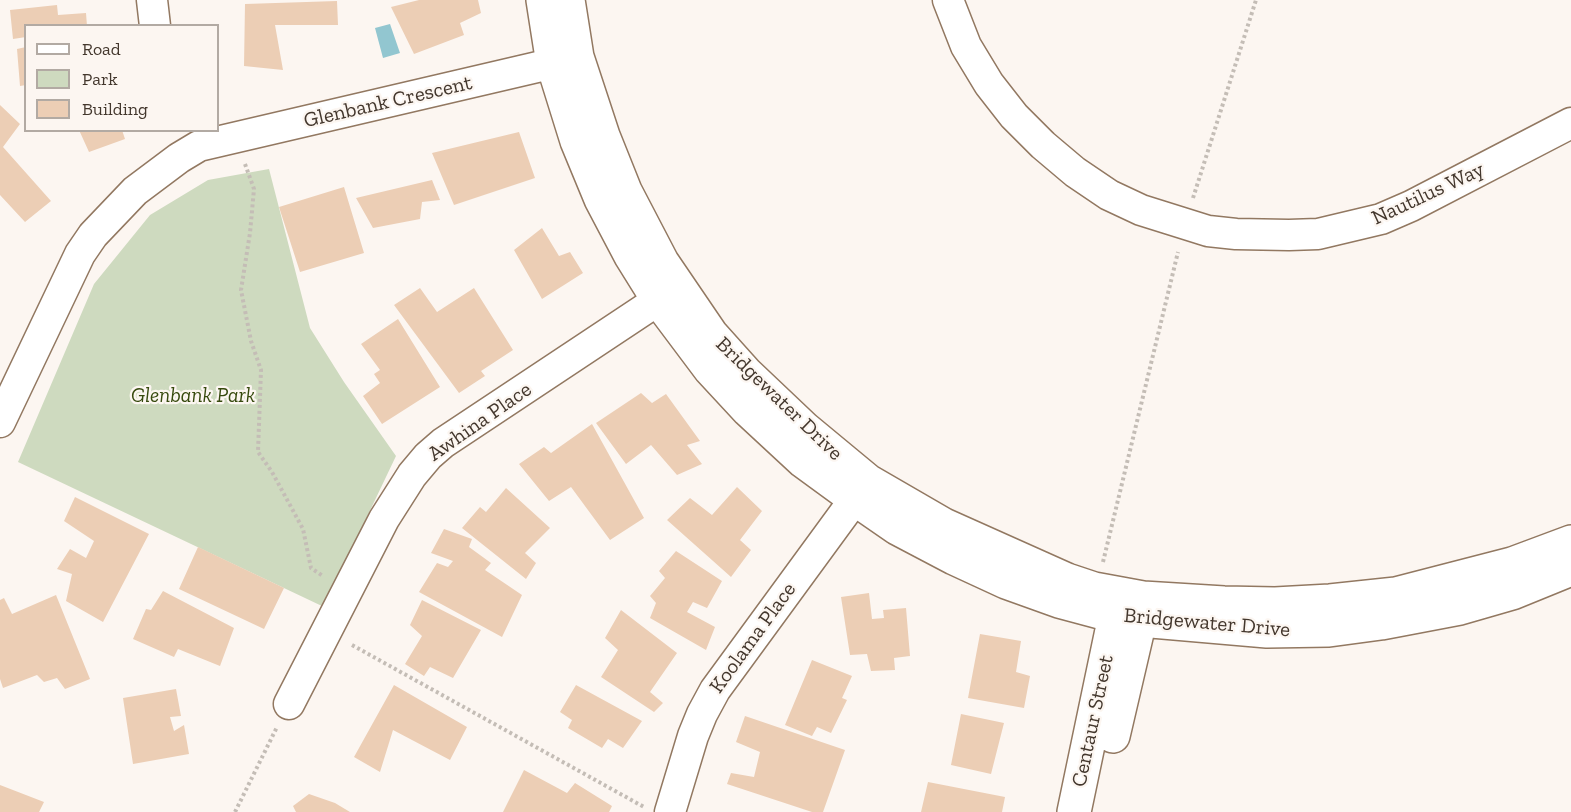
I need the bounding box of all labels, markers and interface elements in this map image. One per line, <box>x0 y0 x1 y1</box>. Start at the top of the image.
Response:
legend <box>24 24 219 132</box>
text: Road <box>82 38 121 60</box>
text: Park <box>82 68 118 90</box>
street label: Glenbank Crescent <box>301 70 475 134</box>
text: Building <box>82 98 148 120</box>
street label: Nautilus Way <box>1368 157 1488 231</box>
street label: Bridgewater Drive <box>710 332 848 466</box>
street label: Awhina Place <box>423 377 537 467</box>
park label: Glenbank Park <box>131 383 255 409</box>
street label: Koolama Place <box>704 578 802 698</box>
street label: Bridgewater Drive <box>1123 603 1291 643</box>
street label: Centaur Street <box>1067 653 1119 789</box>

